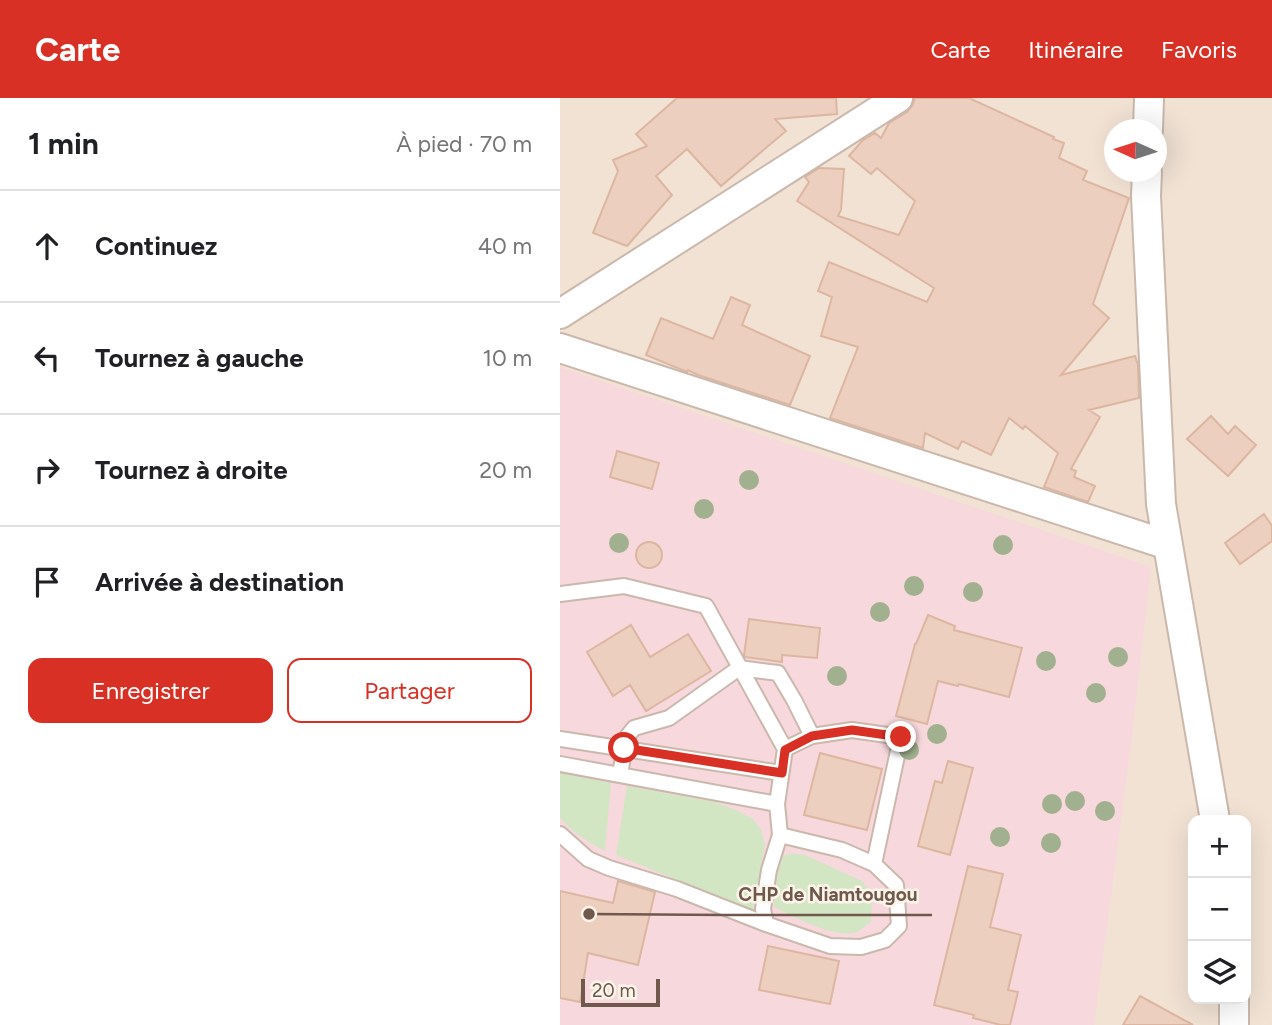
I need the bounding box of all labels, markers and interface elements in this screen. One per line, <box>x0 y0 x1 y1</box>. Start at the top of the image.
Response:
text: Carte <box>35 30 120 69</box>
text: Carte <box>930 35 990 64</box>
text: Itinéraire <box>1028 35 1123 64</box>
text: Favoris <box>1161 35 1237 64</box>
north arrow <box>1104 119 1167 182</box>
text: 1 min <box>28 125 99 162</box>
text: À pied · 70 m <box>396 130 532 158</box>
icon: ahead <box>28 227 66 265</box>
text: Continuez <box>95 230 217 262</box>
text: 40 m <box>478 232 532 260</box>
icon: left <box>28 339 66 377</box>
text: Tournez à gauche <box>95 342 304 374</box>
text: 10 m <box>483 344 532 372</box>
icon: right <box>28 451 66 489</box>
text: Tournez à droite <box>95 454 288 486</box>
text: 20 m <box>479 456 532 484</box>
icon: arrive <box>28 563 66 601</box>
text: Arrivée à destination <box>95 566 344 598</box>
button: Enregistrer <box>28 658 273 723</box>
button: Partager <box>287 658 532 723</box>
route end <box>885 721 916 752</box>
route start <box>608 732 639 763</box>
map controls <box>1188 815 1251 1004</box>
button: + <box>1188 815 1251 878</box>
callout: CHP de Niamtougou <box>725 875 932 915</box>
button: − <box>1188 878 1251 941</box>
text: CHP de Niamtougou <box>738 883 918 906</box>
button: layers <box>1188 941 1251 1004</box>
scale bar <box>581 976 660 1008</box>
text: 20 m <box>592 979 636 1002</box>

